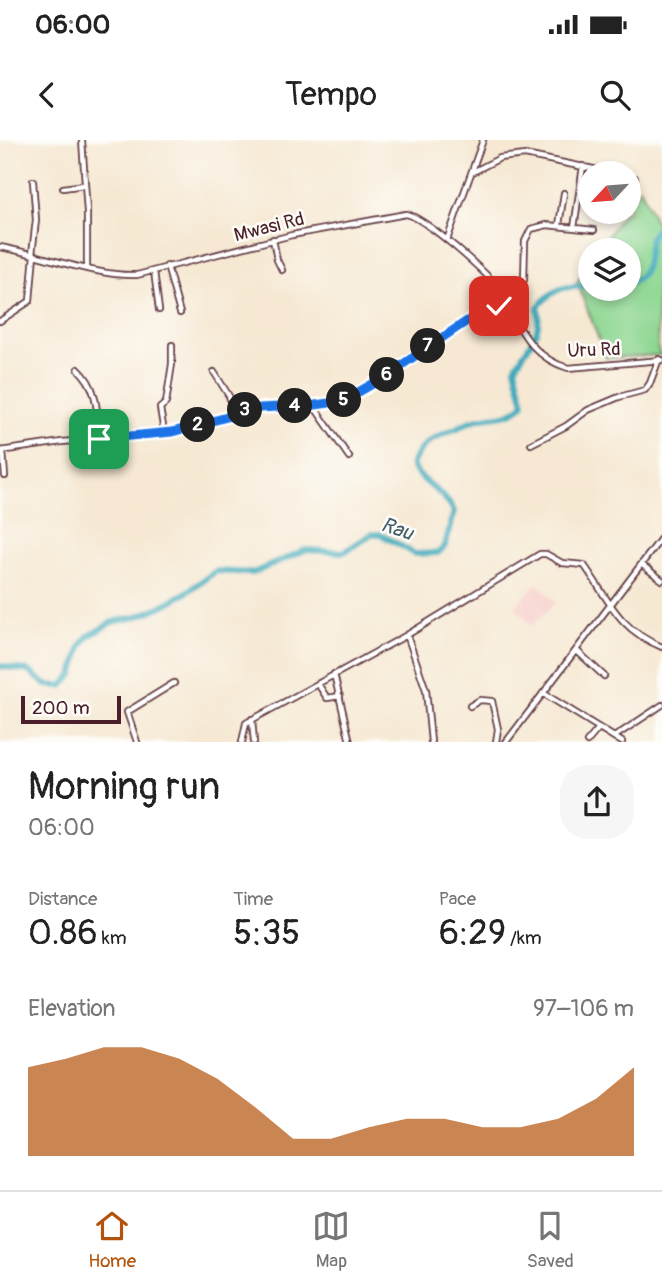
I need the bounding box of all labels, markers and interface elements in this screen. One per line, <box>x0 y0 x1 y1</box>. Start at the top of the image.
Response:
text: 06:00 <box>35 9 110 41</box>
text: Tempo <box>285 75 377 115</box>
icon: back <box>28 76 66 114</box>
icon: search <box>596 76 634 114</box>
north arrow <box>578 161 640 224</box>
map controls <box>578 161 641 301</box>
street label: Mwasi Rd <box>231 207 307 247</box>
button: layers <box>578 238 641 301</box>
pin <box>469 276 529 336</box>
icon: check <box>480 287 518 325</box>
pin: 7 <box>410 328 446 364</box>
text: 7 <box>422 333 433 357</box>
street label: Uru Rd <box>567 337 621 363</box>
pin: 6 <box>370 358 404 392</box>
text: 6 <box>381 362 392 386</box>
pin: 5 <box>326 383 362 418</box>
text: 5 <box>338 387 349 411</box>
pin: 4 <box>278 388 312 424</box>
pin: 3 <box>228 392 262 428</box>
text: 4 <box>289 393 300 417</box>
text: 3 <box>239 397 250 421</box>
pin: 2 <box>180 408 216 442</box>
pin <box>69 409 129 469</box>
text: 2 <box>192 412 203 436</box>
icon: arrive <box>80 420 118 458</box>
water label: Rau <box>377 511 418 547</box>
scale bar <box>21 693 121 725</box>
text: 200 m <box>32 696 90 720</box>
text: Morning run <box>28 763 220 811</box>
button: share <box>560 765 634 839</box>
text: 06:00 <box>28 813 95 842</box>
text: Distance <box>28 887 97 911</box>
text: Time <box>233 887 273 911</box>
text: Pace <box>439 887 476 911</box>
text: 0.86 <box>28 911 98 955</box>
text: 5:35 <box>233 911 300 955</box>
text: 6:29 <box>439 911 506 955</box>
text: km <box>98 926 127 950</box>
text: /km <box>506 926 542 950</box>
text: Elevation <box>28 994 116 1023</box>
text: 97–106 m <box>533 994 634 1023</box>
tab: Home <box>88 1207 136 1273</box>
tab: Map <box>312 1207 350 1273</box>
tab: Saved <box>527 1207 574 1273</box>

